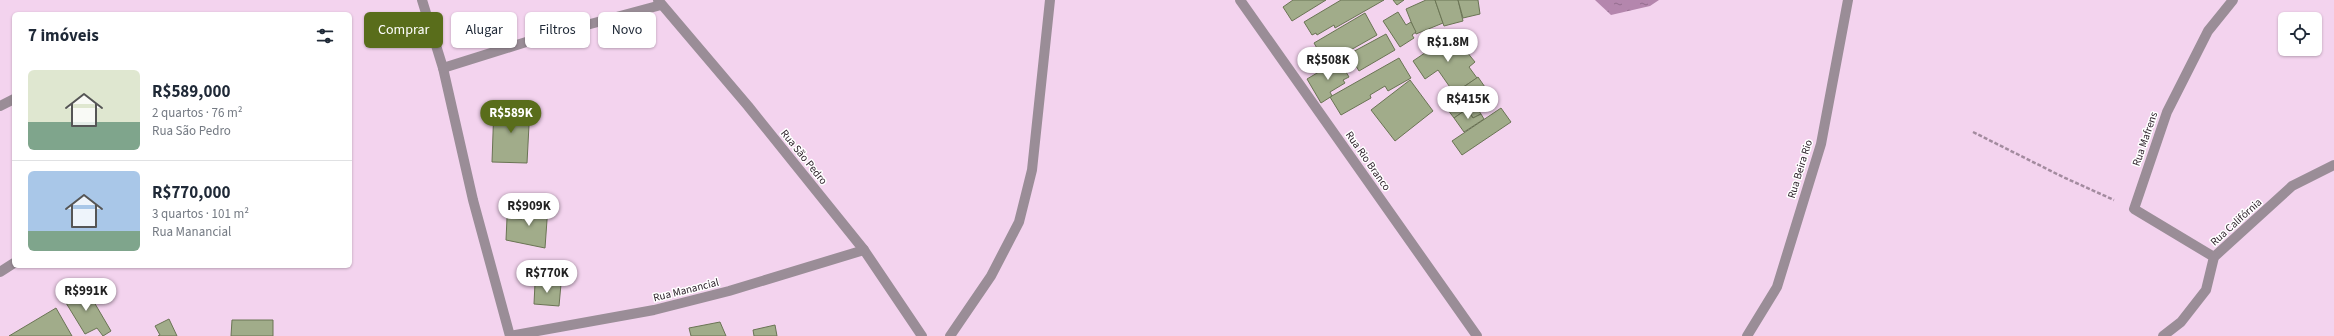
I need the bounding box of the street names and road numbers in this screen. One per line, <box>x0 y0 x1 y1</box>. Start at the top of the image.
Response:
street label: Rua Mafrens <box>2129 109 2161 168</box>
street label: Rua São Pedro <box>777 126 831 188</box>
street label: Rua Rio Branco <box>1342 128 1394 194</box>
street label: Rua Beira Rio <box>1784 138 1816 200</box>
street label: Rua Califórnia <box>2207 195 2265 249</box>
street label: Rua Manancial <box>652 275 721 305</box>

